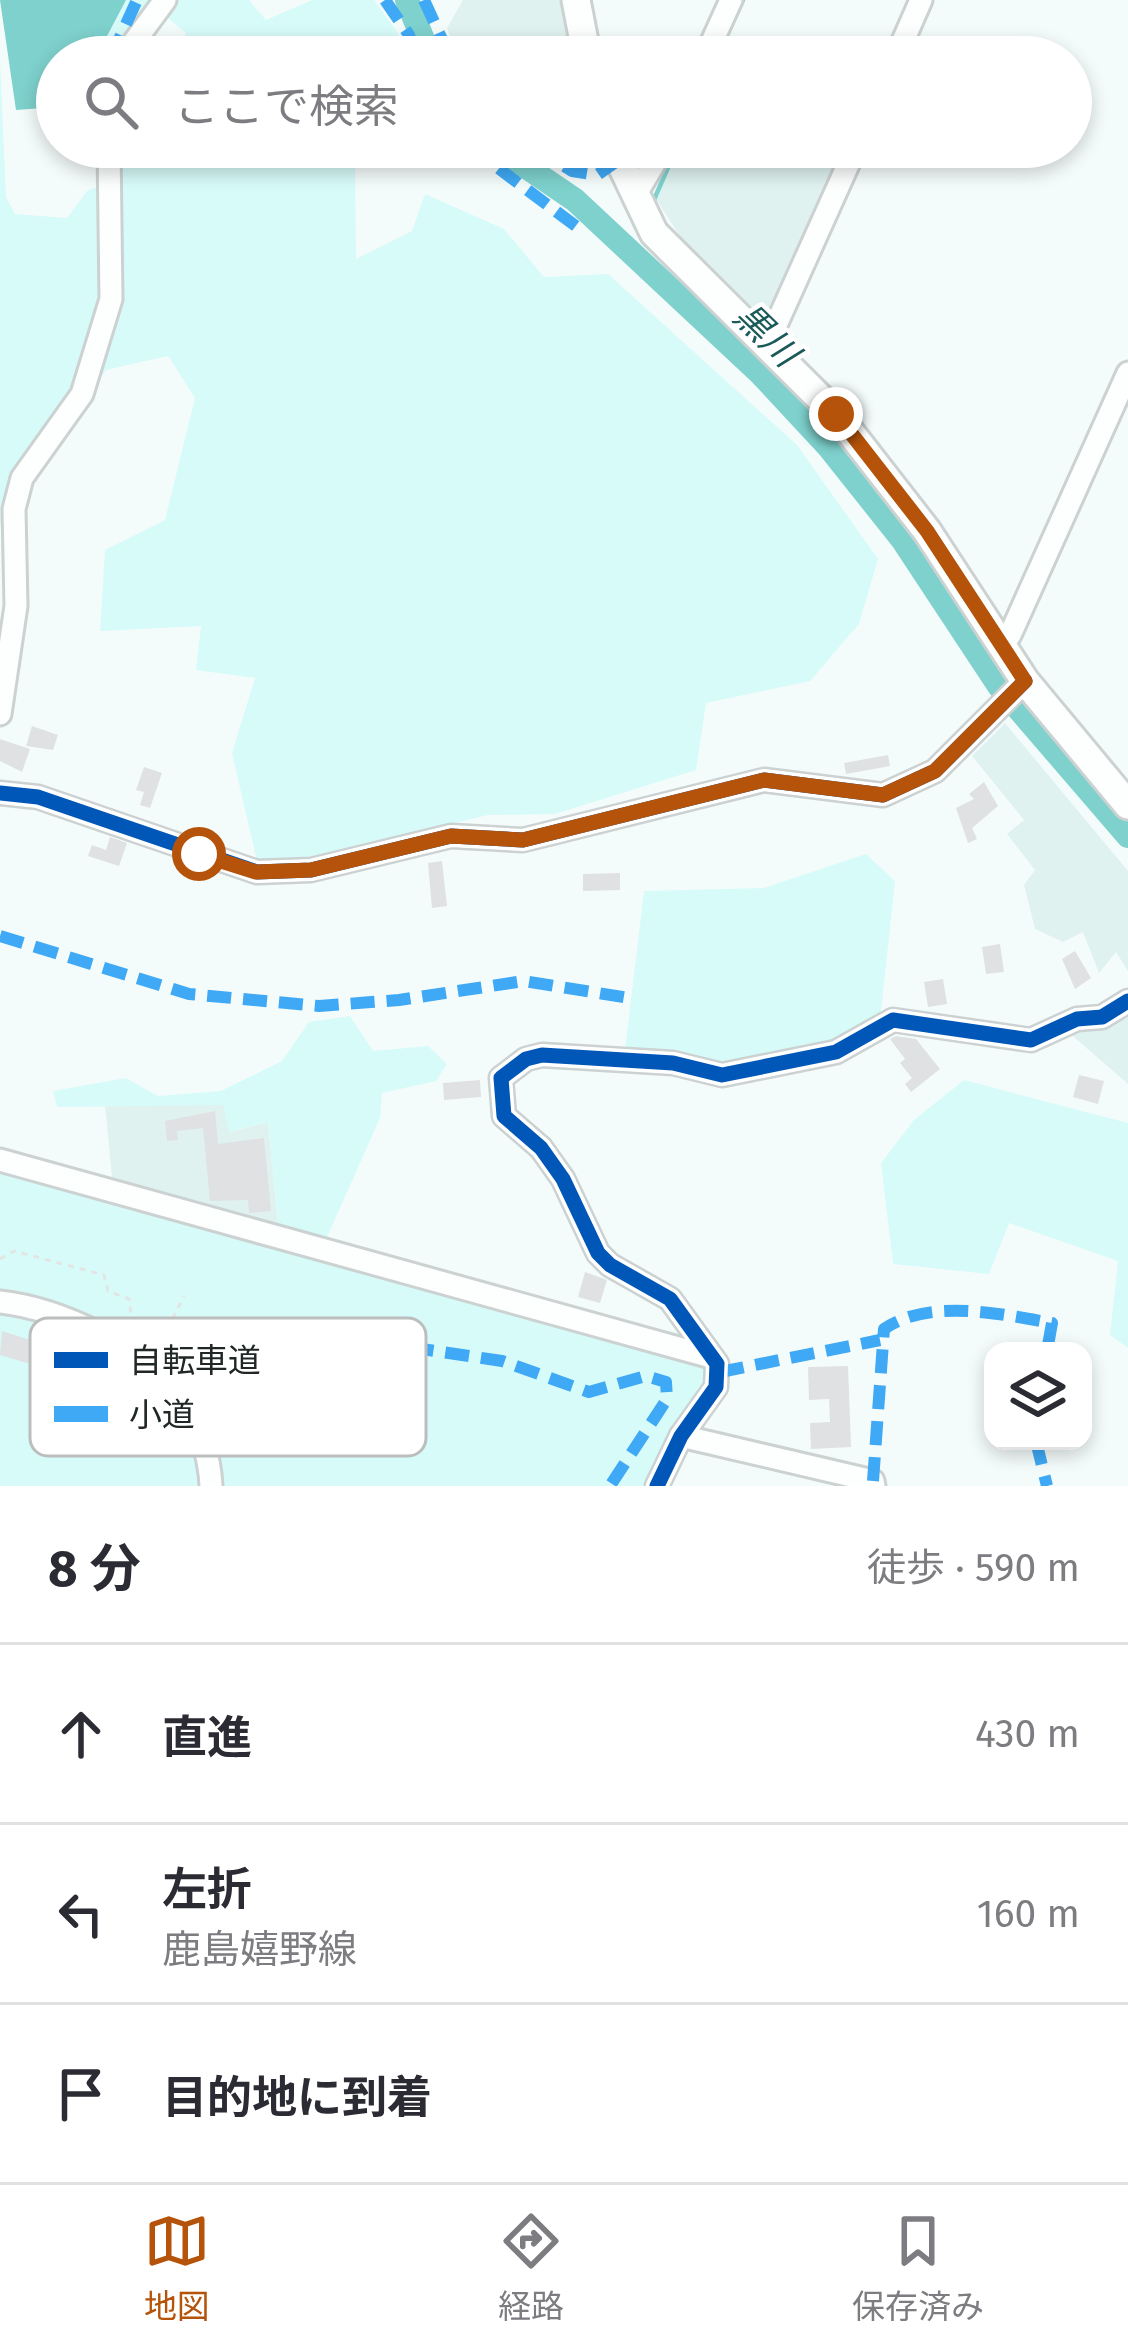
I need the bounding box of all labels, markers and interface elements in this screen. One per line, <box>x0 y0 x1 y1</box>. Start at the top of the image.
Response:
search box <box>36 36 1092 168</box>
icon: search <box>78 69 144 135</box>
text: ここで検索 <box>174 80 399 134</box>
water label: 黒川 <box>725 294 810 379</box>
route end <box>809 387 863 441</box>
route start <box>172 827 226 881</box>
legend <box>30 1318 426 1456</box>
text: 自転車道 <box>129 1341 261 1381</box>
map controls <box>984 1342 1092 1450</box>
button: layers <box>984 1342 1092 1450</box>
text: 小道 <box>129 1395 195 1435</box>
text: 8 分 <box>48 1538 141 1600</box>
text: 徒歩 · 590 m <box>867 1545 1080 1591</box>
icon: ahead <box>48 1701 114 1767</box>
text: 直進 <box>162 1711 252 1765</box>
text: 430 m <box>975 1711 1080 1757</box>
text: 左折 <box>162 1863 252 1917</box>
icon: left <box>48 1881 114 1947</box>
text: 160 m <box>977 1891 1080 1937</box>
text: 鹿島嬉野線 <box>162 1927 357 1973</box>
icon: arrive <box>48 2061 114 2127</box>
text: 目的地に到着 <box>162 2071 432 2125</box>
tab: 地図 <box>144 2208 210 2328</box>
tab: 経路 <box>498 2208 564 2328</box>
tab: 保存済み <box>852 2208 984 2328</box>

